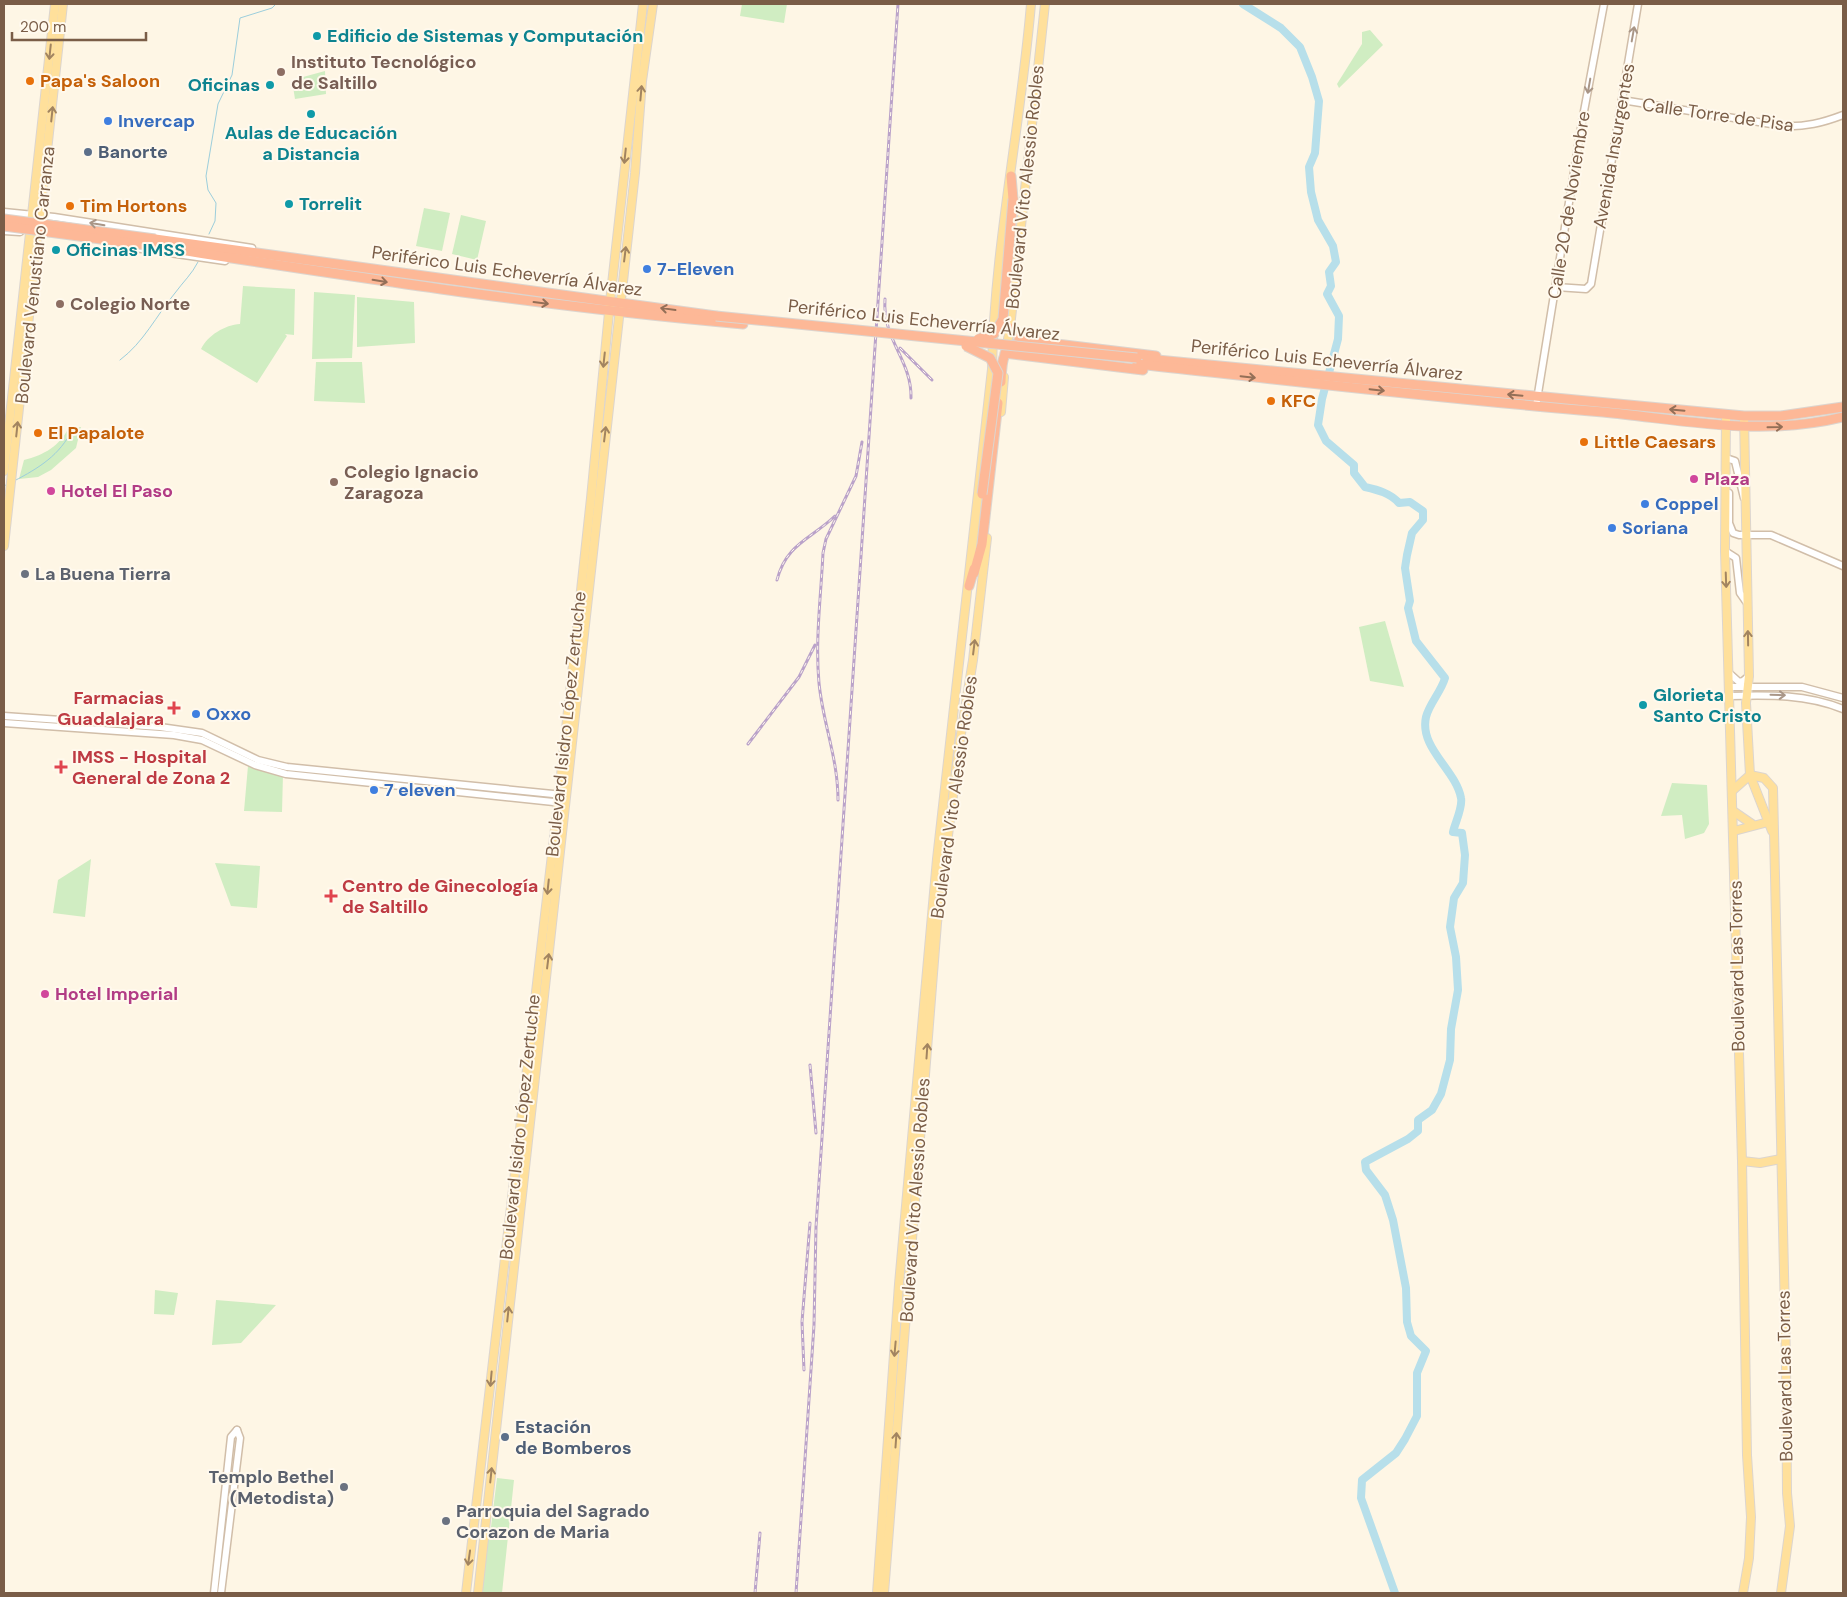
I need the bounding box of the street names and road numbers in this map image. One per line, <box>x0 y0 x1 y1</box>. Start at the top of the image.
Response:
street label: Avenida Insurgentes <box>1588 61 1640 231</box>
street label: Boulevard Vito Alessio Robles <box>1000 64 1050 310</box>
street label: Calle Torre de Pisa <box>1641 92 1795 138</box>
street label: Calle 20 de Noviembre <box>1542 109 1596 301</box>
street label: Boulevard Venustiano Carranza <box>10 145 60 405</box>
street label: Periférico Luis Echeverría Álvarez <box>370 240 644 302</box>
street label: Periférico Luis Echeverría Álvarez <box>787 294 1061 346</box>
street label: Periférico Luis Echeverría Álvarez <box>1190 334 1464 386</box>
street label: Boulevard Isidro López Zertuche <box>540 590 592 858</box>
street label: Boulevard Vito Alessio Robles <box>925 674 983 920</box>
street label: Boulevard Las Torres <box>1724 880 1750 1052</box>
street label: Boulevard Isidro López Zertuche <box>494 993 546 1261</box>
street label: Boulevard Vito Alessio Robles <box>894 1077 936 1323</box>
street label: Boulevard Las Torres <box>1772 1290 1798 1462</box>

